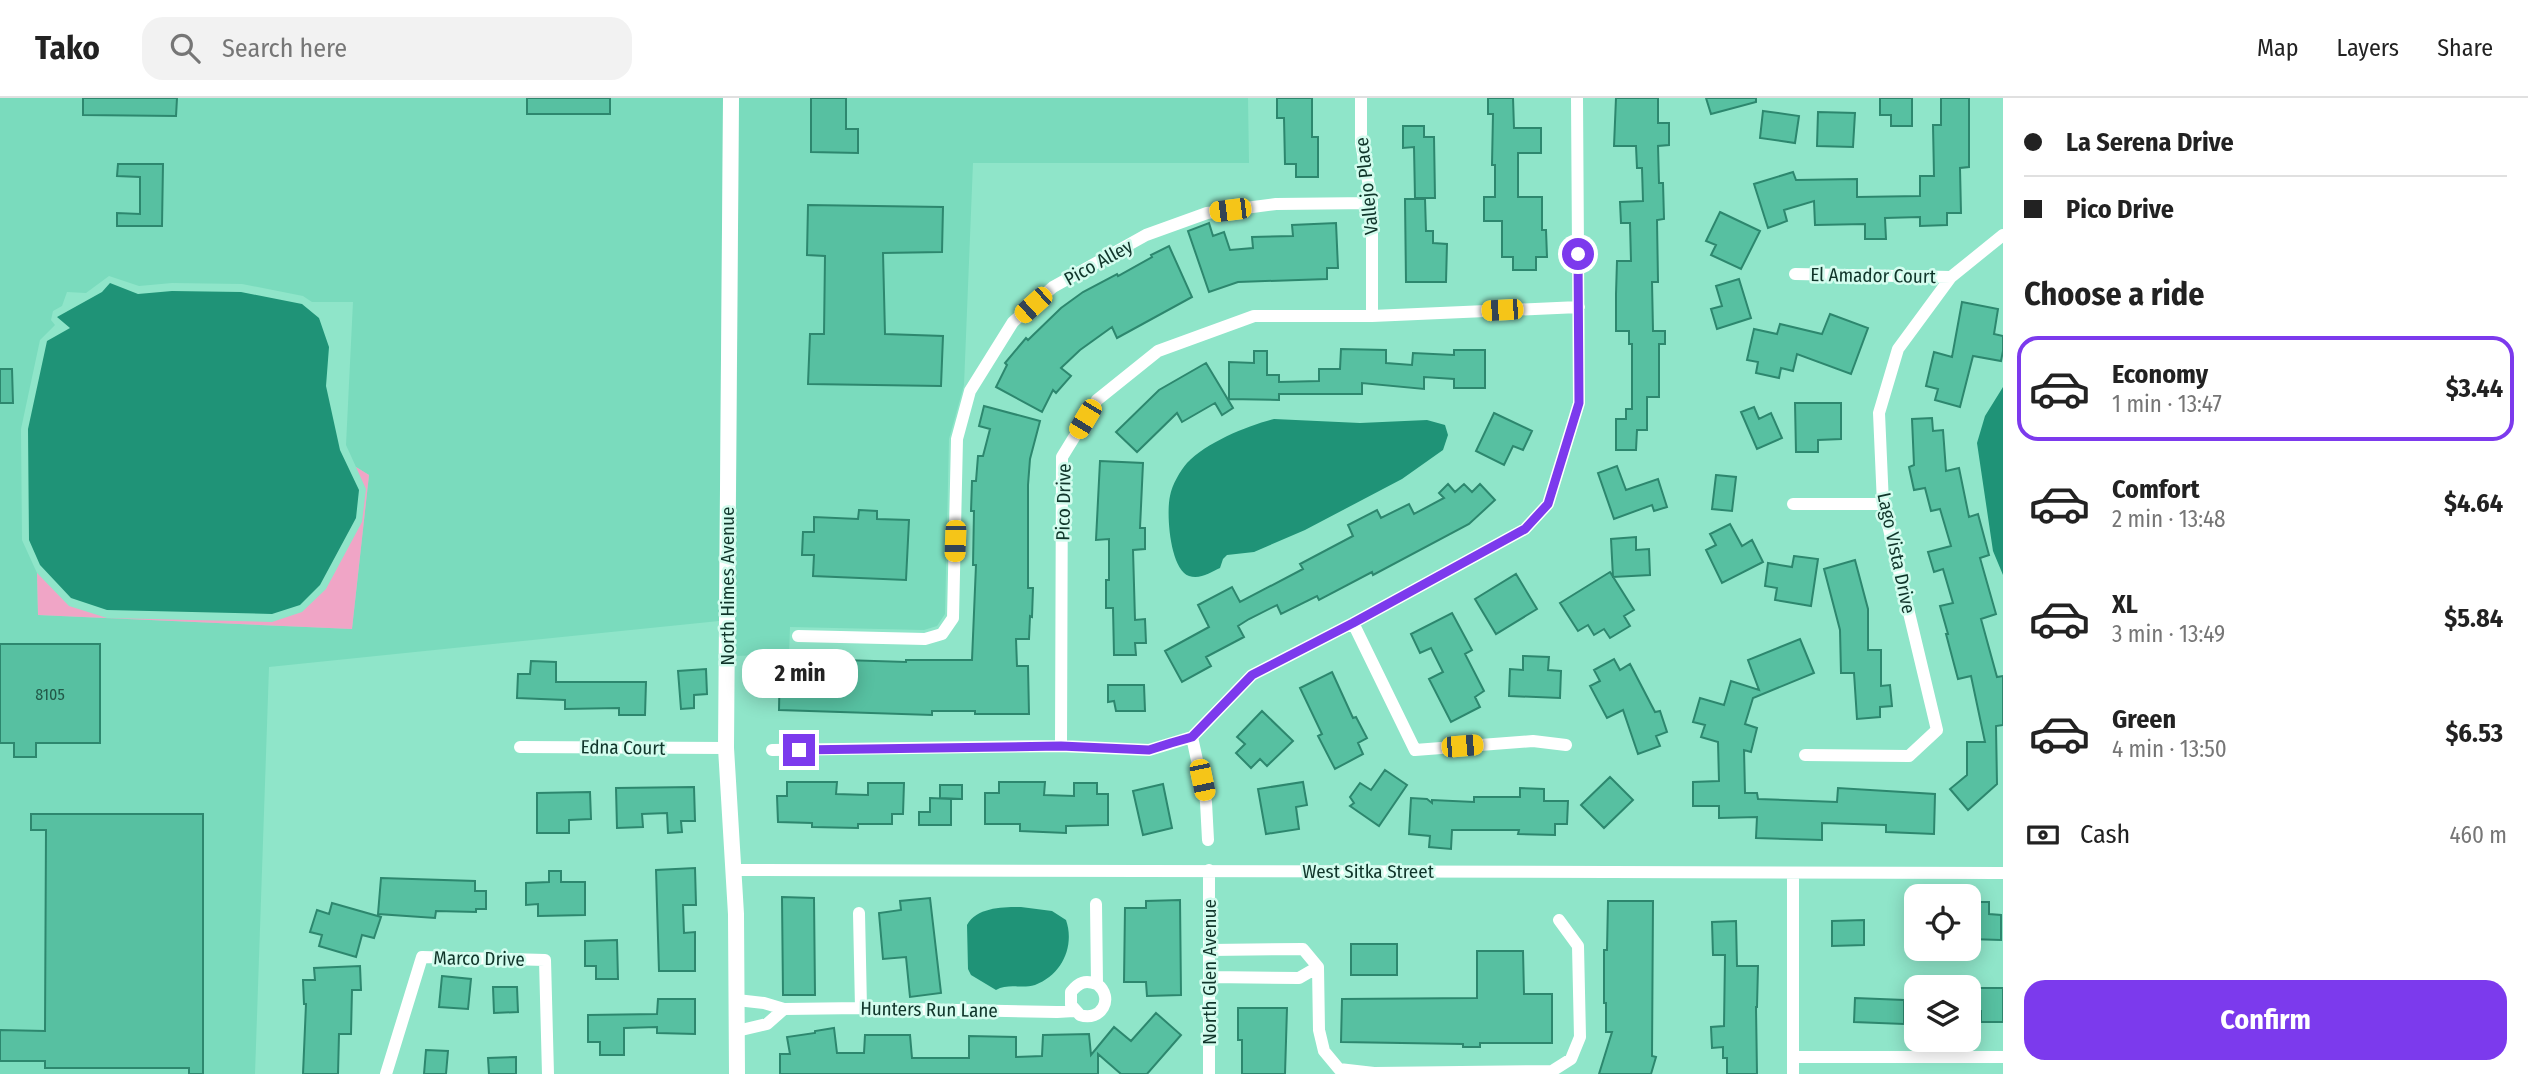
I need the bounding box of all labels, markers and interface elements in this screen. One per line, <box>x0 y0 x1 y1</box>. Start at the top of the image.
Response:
search box <box>142 17 632 80</box>
text: Tako <box>35 28 100 68</box>
icon: search <box>166 29 204 67</box>
text: Search here <box>222 33 347 64</box>
text: Map <box>2257 34 2299 62</box>
text: Layers <box>2337 34 2399 62</box>
text: Share <box>2437 34 2493 62</box>
text: La Serena Drive <box>2066 127 2234 158</box>
street label: Vallejo Place <box>1350 136 1383 236</box>
text: Pico Drive <box>2066 194 2174 225</box>
car <box>1208 197 1253 223</box>
street label: Pico Alley <box>1060 234 1137 291</box>
route start <box>1562 238 1594 270</box>
street label: El Amador Court <box>1810 263 1937 288</box>
text: Choose a ride <box>2024 275 2205 313</box>
car <box>1011 283 1056 327</box>
car <box>1481 298 1524 322</box>
icon: car <box>2028 357 2091 420</box>
text: Economy <box>2112 359 2208 390</box>
text: $3.44 <box>2446 373 2503 404</box>
text: 1 min · 13:47 <box>2112 390 2222 418</box>
car <box>1066 396 1105 442</box>
street label: Pico Drive <box>1051 463 1076 541</box>
icon: car <box>2028 472 2091 535</box>
text: Comfort <box>2112 474 2200 505</box>
text: $4.64 <box>2444 488 2503 519</box>
street label: Lago Vista Drive <box>1872 490 1921 616</box>
text: 2 min · 13:48 <box>2112 505 2226 533</box>
street label: North Himes Avenue <box>716 507 739 665</box>
car <box>944 520 967 562</box>
icon: car <box>2028 587 2091 650</box>
text: XL <box>2112 589 2138 620</box>
text: $5.84 <box>2444 603 2503 634</box>
text: 3 min · 13:49 <box>2112 620 2225 648</box>
callout: 2 min <box>741 648 857 698</box>
text: 2 min <box>775 659 826 687</box>
house number: 8105 <box>35 685 65 704</box>
icon: car <box>2028 702 2091 765</box>
text: Green <box>2112 704 2176 735</box>
text: $6.53 <box>2445 718 2503 749</box>
route end <box>783 734 815 766</box>
car <box>1441 734 1484 758</box>
street label: Edna Court <box>581 735 666 760</box>
text: 4 min · 13:50 <box>2112 735 2227 763</box>
car <box>1188 757 1217 803</box>
icon: cash <box>2024 816 2062 854</box>
text: Cash <box>2080 819 2130 850</box>
text: 460 m <box>2449 821 2507 849</box>
street label: West Sitka Street <box>1302 860 1435 883</box>
map controls <box>1904 884 1981 1052</box>
button: locate <box>1904 884 1981 961</box>
street label: North Glen Avenue <box>1198 899 1221 1045</box>
street label: Marco Drive <box>433 946 525 971</box>
button: layers <box>1904 975 1981 1052</box>
button: Confirm <box>2024 980 2507 1060</box>
street label: Hunters Run Lane <box>860 997 998 1022</box>

